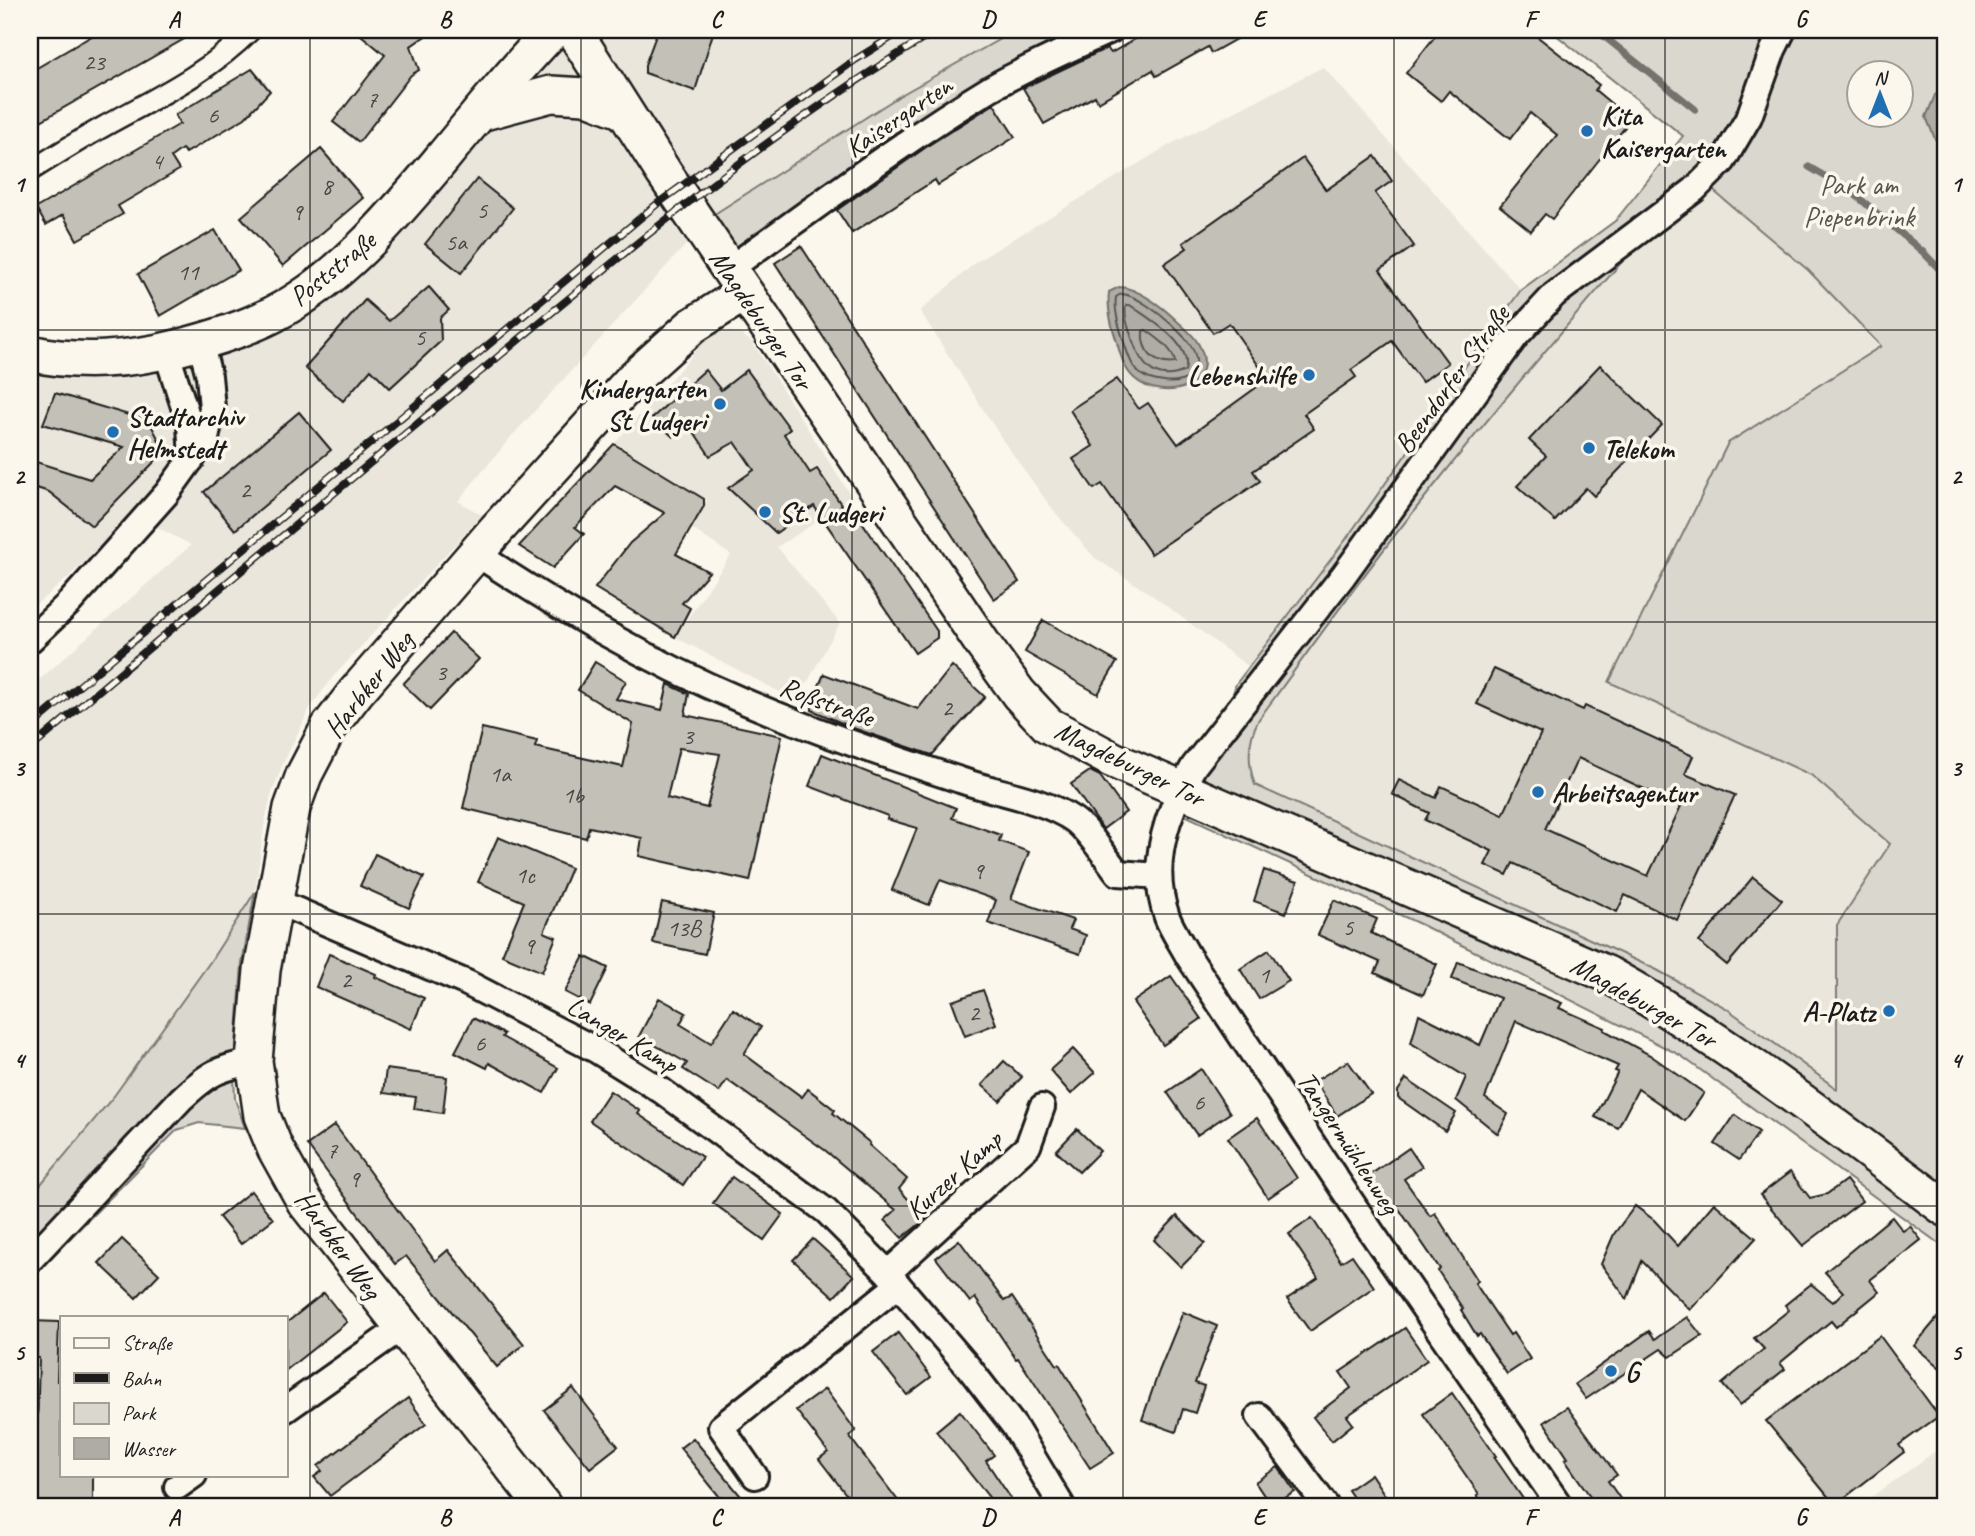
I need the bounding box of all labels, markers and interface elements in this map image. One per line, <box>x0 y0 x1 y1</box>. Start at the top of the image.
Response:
text: A <box>168 5 182 34</box>
text: B <box>439 5 453 34</box>
text: C <box>711 5 725 34</box>
text: D <box>981 5 997 34</box>
text: E <box>1253 5 1269 34</box>
text: F <box>1525 5 1541 34</box>
text: G <box>1795 5 1810 34</box>
house number: 23 <box>83 47 107 77</box>
north arrow <box>1846 60 1916 130</box>
text: N <box>1874 66 1889 90</box>
street label: Kaisergarten <box>838 67 960 165</box>
house number: 7 <box>367 84 379 114</box>
place label: Kita Kaisergarten <box>1601 98 1728 165</box>
house number: 6 <box>208 100 220 130</box>
marker: Kita Kaisergarten <box>1579 123 1595 139</box>
house number: 4 <box>152 146 165 176</box>
park label: Park am Piepenbrink <box>1804 167 1916 234</box>
text: 1 <box>14 170 27 199</box>
text: 1 <box>1951 170 1964 199</box>
house number: 8 <box>322 171 335 201</box>
house number: 5 <box>477 195 489 225</box>
house number: 9 <box>292 197 305 227</box>
street label: Poststraße <box>282 222 384 314</box>
house number: 5a <box>445 227 468 257</box>
street label: Magdeburger Tor <box>702 243 823 398</box>
house number: 11 <box>177 257 200 287</box>
street label: Beendorfer Straße <box>1386 297 1518 460</box>
house number: 5 <box>415 322 427 352</box>
place label: Lebenshilfe <box>1188 358 1298 393</box>
marker: Lebenshilfe <box>1301 367 1317 383</box>
place label: Kindergarten St Ludgeri <box>579 371 710 438</box>
marker: Kindergarten St Ludgeri <box>712 396 728 412</box>
place label: Stadtarchiv Helmstedt <box>127 399 246 466</box>
marker: Stadtarchiv Helmstedt <box>105 424 121 440</box>
place label: Telekom <box>1603 431 1676 466</box>
marker: Telekom <box>1581 440 1597 456</box>
text: 2 <box>14 462 27 491</box>
text: 2 <box>1951 462 1964 491</box>
house number: 2 <box>240 475 253 505</box>
place label: St. Ludgeri <box>779 495 886 530</box>
marker: St. Ludgeri <box>757 504 773 520</box>
street label: Harbker Weg <box>316 622 422 745</box>
house number: 3 <box>436 657 449 687</box>
street label: Roßstraße <box>775 668 880 735</box>
house number: 2 <box>942 693 955 723</box>
street label: Magdeburger Tor <box>1050 712 1213 816</box>
house number: 3 <box>683 721 696 751</box>
text: 3 <box>14 754 27 783</box>
text: 3 <box>1951 754 1964 783</box>
house number: 1a <box>489 759 512 789</box>
place label: Arbeitsagentur <box>1552 775 1699 810</box>
house number: 1b <box>562 780 585 810</box>
marker: Arbeitsagentur <box>1530 784 1546 800</box>
house number: 9 <box>973 856 986 886</box>
house number: 1c <box>515 860 536 890</box>
house number: 5 <box>1343 912 1355 942</box>
house number: 13B <box>667 913 703 943</box>
house number: 9 <box>524 931 537 961</box>
street label: Magdeburger Tor <box>1565 947 1725 1057</box>
house number: 1 <box>1259 960 1271 990</box>
house number: 2 <box>341 965 354 995</box>
street label: Langer Kamp <box>561 988 686 1082</box>
place label: A-Platz <box>1803 994 1877 1029</box>
house number: 2 <box>969 998 982 1028</box>
marker: A-Platz <box>1881 1003 1897 1019</box>
house number: 6 <box>475 1028 487 1058</box>
text: 4 <box>14 1046 27 1075</box>
text: 4 <box>1951 1046 1964 1075</box>
street label: Tangermühlenweg <box>1289 1064 1409 1222</box>
house number: 6 <box>1194 1087 1206 1117</box>
street label: Kurzer Kamp <box>898 1121 1010 1227</box>
house number: 7 <box>327 1135 339 1165</box>
house number: 9 <box>349 1164 362 1194</box>
street label: Harbker Weg <box>288 1183 391 1307</box>
legend <box>60 1316 287 1476</box>
text: Straße <box>122 1330 174 1356</box>
text: 5 <box>14 1338 26 1367</box>
text: 5 <box>1951 1338 1963 1367</box>
place label: G <box>1625 1354 1643 1389</box>
marker: G <box>1603 1363 1619 1379</box>
text: Bahn <box>122 1366 162 1392</box>
text: Park <box>122 1400 157 1426</box>
text: Wasser <box>122 1436 176 1462</box>
text: A <box>168 1503 182 1532</box>
text: B <box>439 1503 453 1532</box>
text: C <box>711 1503 725 1532</box>
text: D <box>981 1503 997 1532</box>
text: E <box>1253 1503 1269 1532</box>
text: F <box>1525 1503 1541 1532</box>
text: G <box>1795 1503 1810 1532</box>

